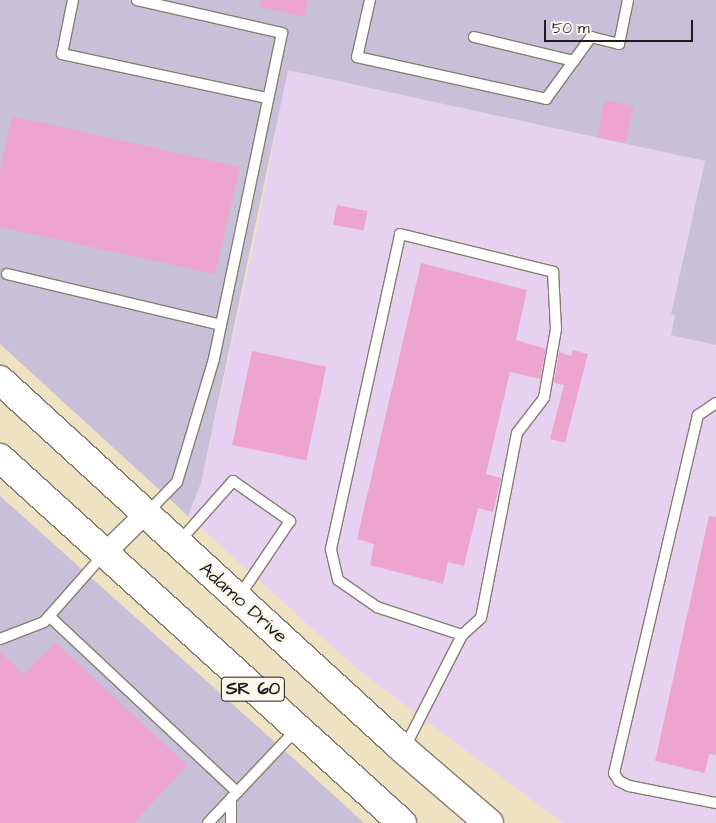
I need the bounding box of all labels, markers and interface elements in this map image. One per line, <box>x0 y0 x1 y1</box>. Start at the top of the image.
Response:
scale bar <box>546 10 695 42</box>
text: 50 m <box>552 18 590 39</box>
street label: Adamo Drive <box>194 558 292 648</box>
road number: SR 60 <box>220 674 286 704</box>

